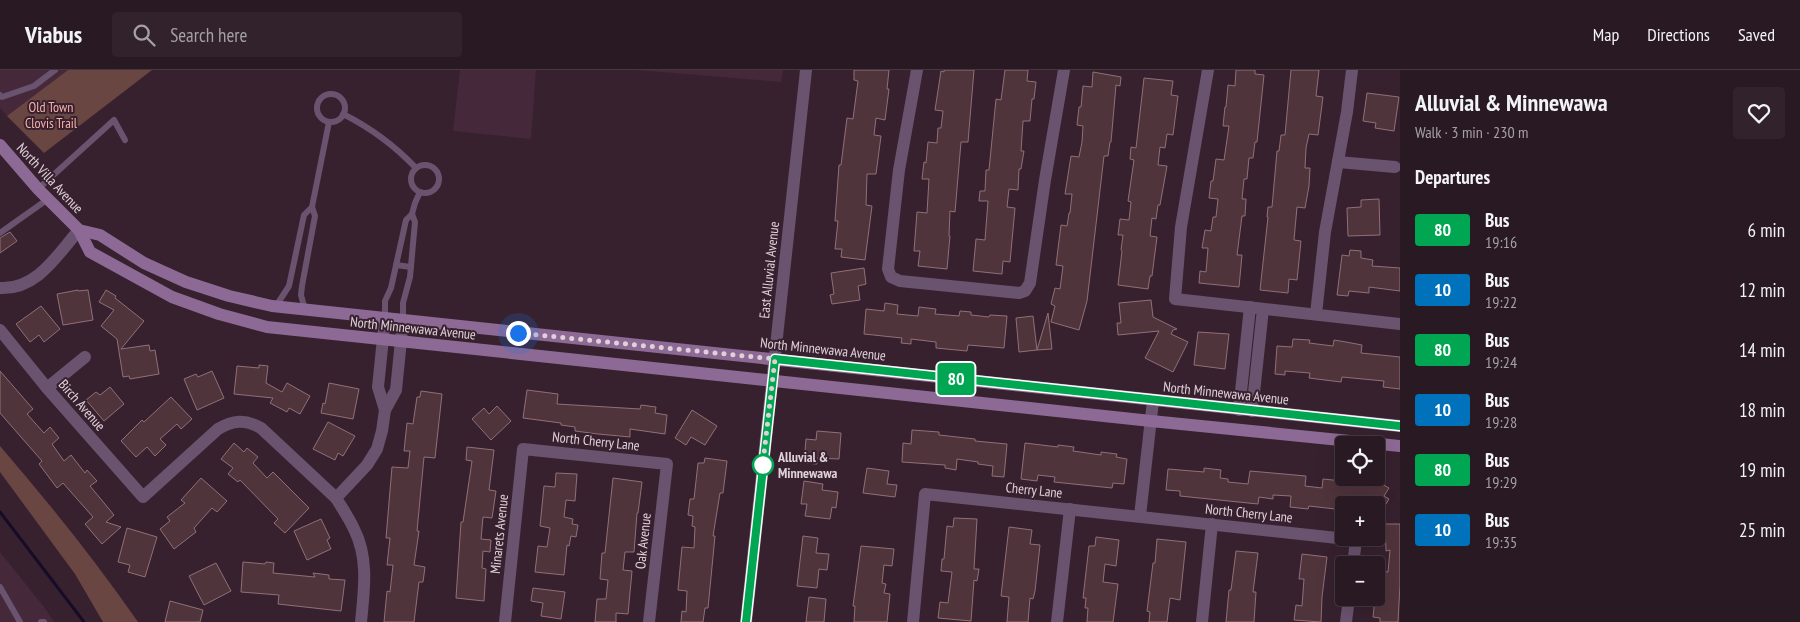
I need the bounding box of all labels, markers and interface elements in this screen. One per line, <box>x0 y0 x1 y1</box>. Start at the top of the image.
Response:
search box <box>112 12 462 57</box>
text: Viabus <box>25 19 82 50</box>
icon: search <box>130 21 158 49</box>
text: Search here <box>170 23 247 47</box>
text: Map <box>1593 23 1619 46</box>
text: Directions <box>1647 23 1710 46</box>
text: Saved <box>1738 23 1775 46</box>
text: Alluvial & Minnewawa <box>1415 87 1608 118</box>
button: heart <box>1733 87 1785 139</box>
park label: Old Town Clovis Trail <box>25 98 78 132</box>
text: Walk · 3 min · 230 m <box>1415 122 1528 142</box>
street label: North Villa Avenue <box>13 139 87 217</box>
text: Departures <box>1415 165 1490 189</box>
text: Bus <box>1485 208 1509 232</box>
text: 80 <box>1434 218 1451 241</box>
text: 6 min <box>1748 218 1785 242</box>
street label: East Alluvial Avenue <box>755 220 783 319</box>
text: 19:16 <box>1485 232 1517 252</box>
text: Bus <box>1485 268 1509 292</box>
text: 10 <box>1434 278 1451 301</box>
text: 12 min <box>1739 278 1785 302</box>
text: 19:22 <box>1485 292 1517 312</box>
street label: North Minnewawa Avenue <box>349 312 477 344</box>
your location <box>506 321 531 346</box>
text: Bus <box>1485 328 1509 352</box>
street label: North Minnewawa Avenue <box>759 333 887 365</box>
text: 80 <box>1434 338 1451 361</box>
text: 14 min <box>1739 338 1785 362</box>
text: 19:24 <box>1485 352 1517 372</box>
line badge: 80 <box>934 363 978 395</box>
text: 80 <box>947 367 965 390</box>
street label: Birch Avenue <box>55 375 109 435</box>
street label: North Minnewawa Avenue <box>1162 377 1290 409</box>
text: Bus <box>1485 388 1509 412</box>
text: 10 <box>1434 398 1451 421</box>
text: 18 min <box>1739 398 1785 422</box>
text: 19:28 <box>1485 412 1517 432</box>
street label: North Cherry Lane <box>551 427 641 455</box>
map controls <box>1335 436 1385 606</box>
button: locate <box>1335 436 1385 486</box>
place label: Alluvial & Minnewawa <box>777 448 837 482</box>
text: Bus <box>1485 448 1509 472</box>
marker: Alluvial & Minnewawa <box>752 454 774 476</box>
text: 80 <box>1434 458 1451 481</box>
text: 19 min <box>1739 458 1785 482</box>
text: 19:29 <box>1485 472 1517 492</box>
street label: Cherry Lane <box>1005 478 1063 502</box>
street label: Minarets Avenue <box>486 493 512 575</box>
button: + <box>1335 496 1385 546</box>
street label: North Cherry Lane <box>1204 499 1294 527</box>
text: Bus <box>1485 508 1509 532</box>
street label: Oak Avenue <box>631 512 655 570</box>
text: 10 <box>1434 518 1451 541</box>
text: 25 min <box>1739 518 1785 542</box>
text: 19:35 <box>1485 532 1517 552</box>
button: − <box>1335 556 1385 606</box>

